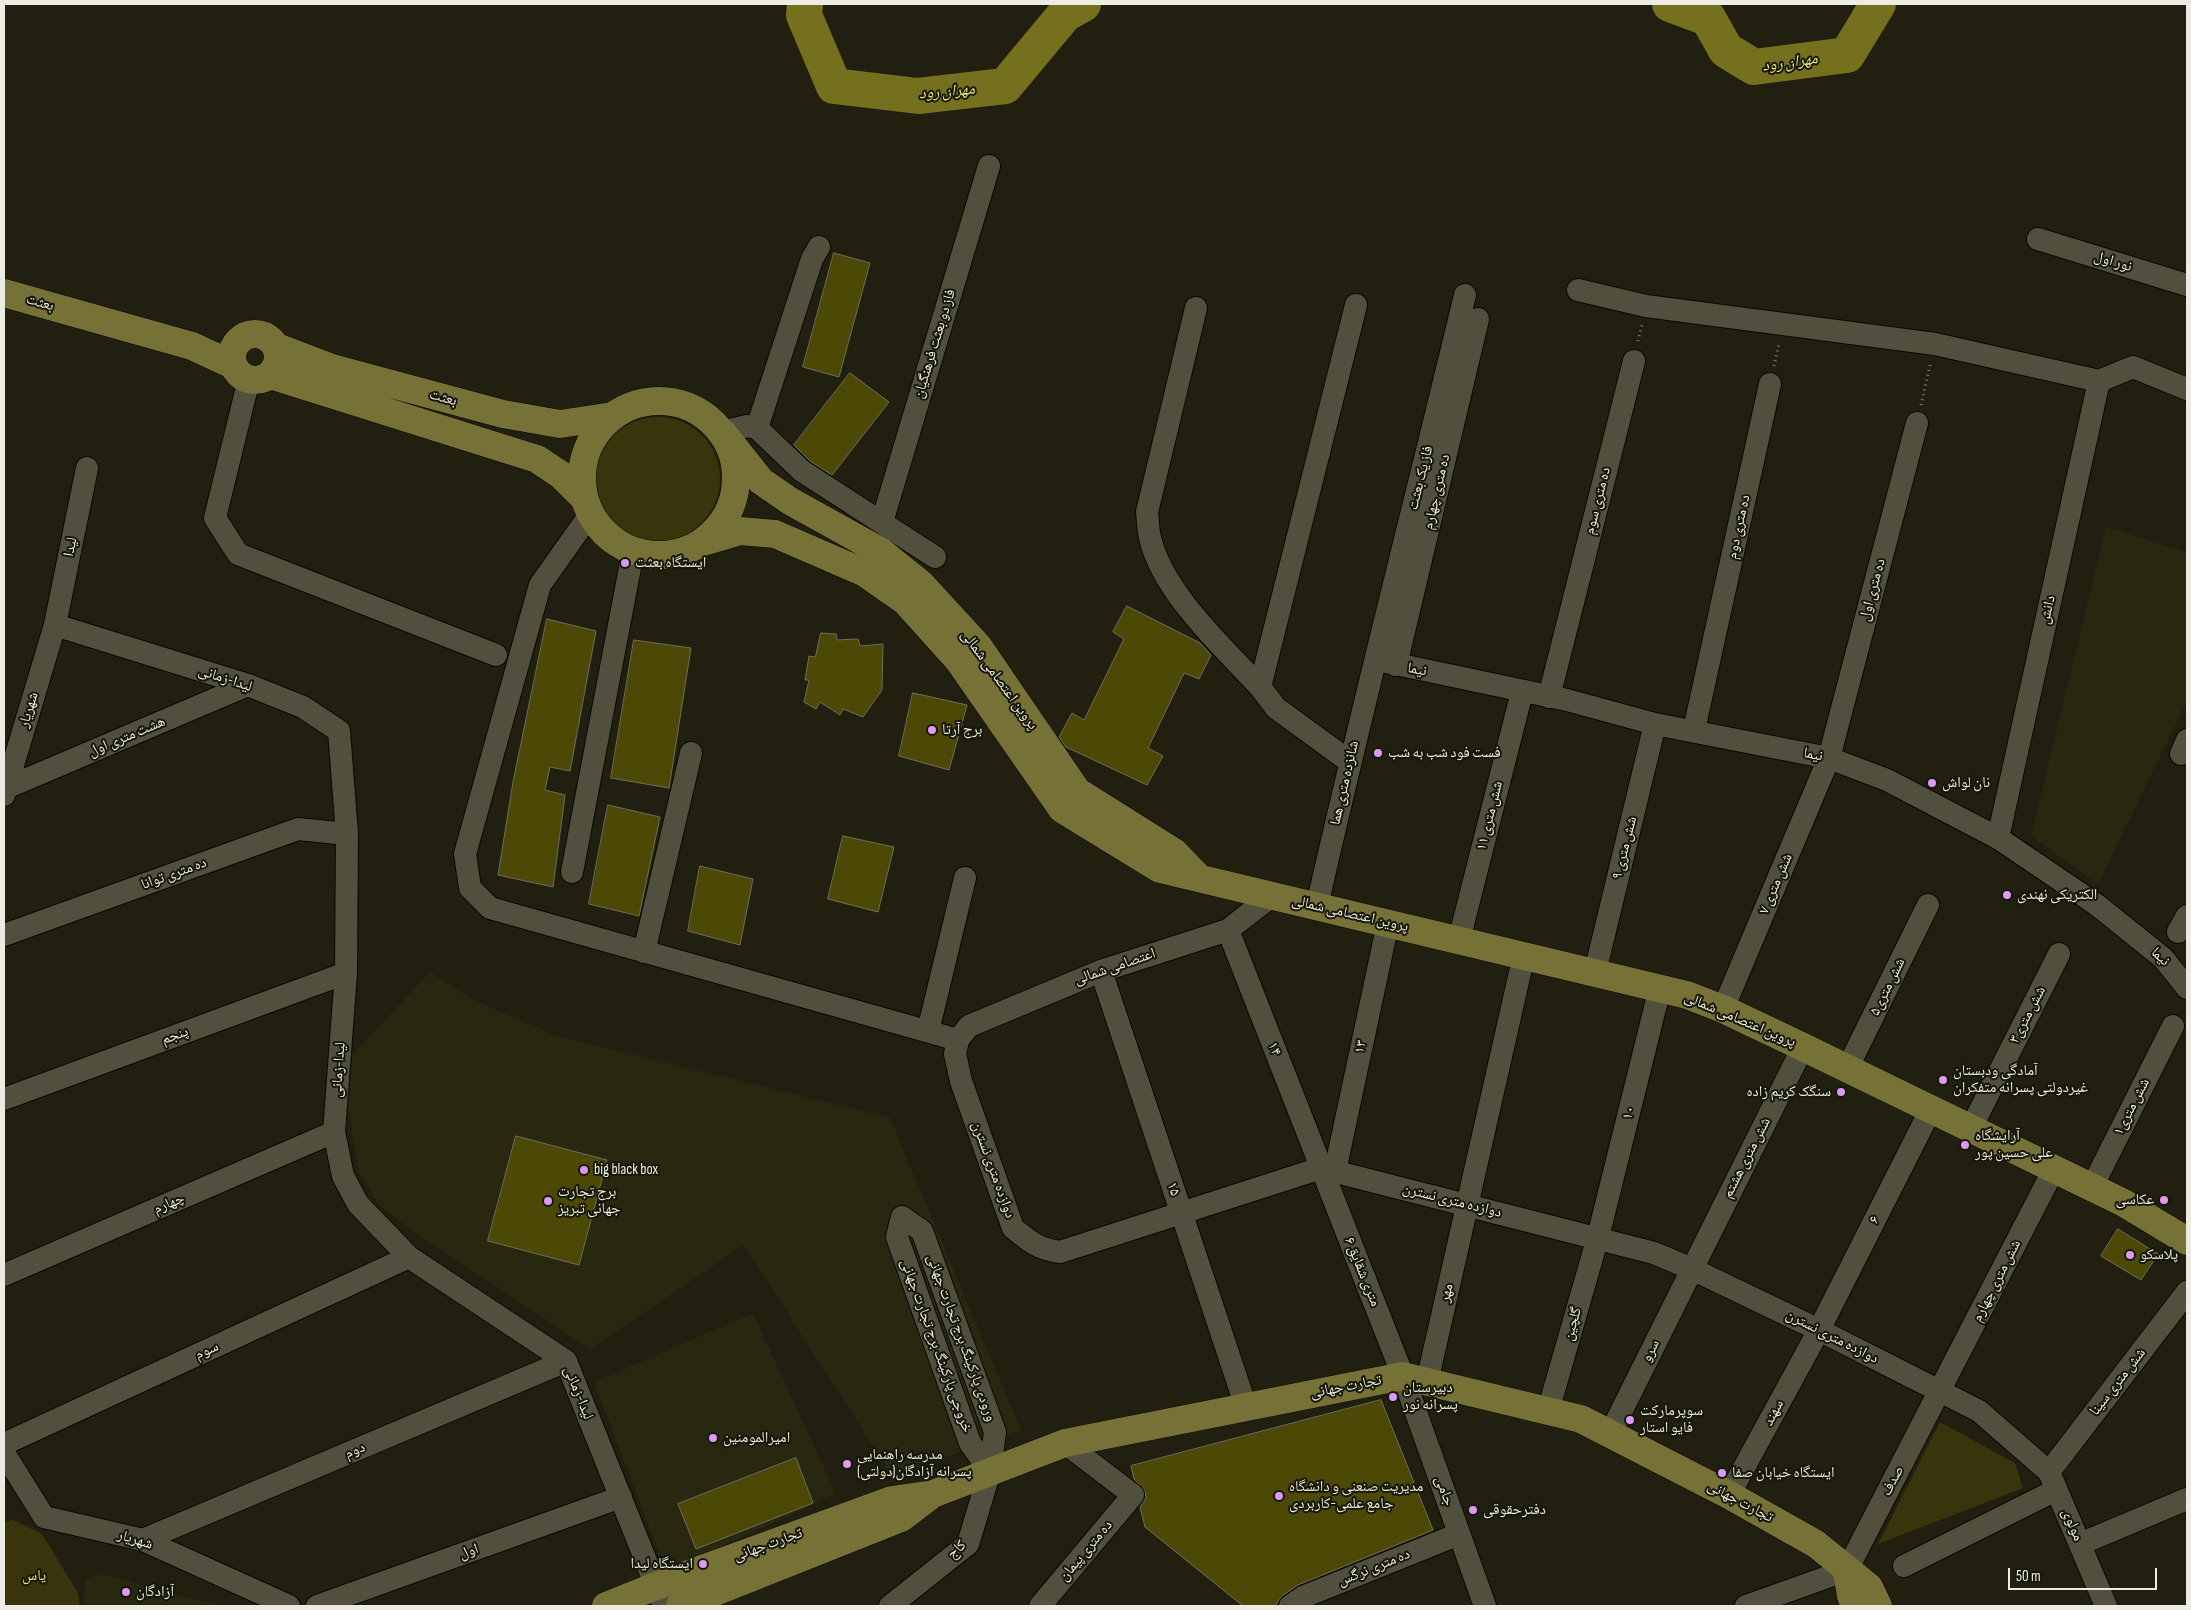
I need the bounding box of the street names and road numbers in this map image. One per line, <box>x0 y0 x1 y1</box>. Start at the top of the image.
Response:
street label: نور اول <box>2092 248 2134 276</box>
street label: فاز دو بعثت فرهنگیان <box>910 287 960 401</box>
street label: بعثت <box>24 290 56 316</box>
street label: بعثت <box>427 386 459 410</box>
street label: فاز یک بعثت <box>1404 444 1438 512</box>
street label: ده متری چهارم <box>1420 453 1454 531</box>
street label: ده متری سوم <box>1581 465 1615 537</box>
street label: ده متری دوم <box>1723 493 1755 561</box>
street label: لیدا <box>60 536 82 558</box>
street label: ده متری اول <box>1856 557 1890 623</box>
street label: دانش <box>2036 594 2060 626</box>
street label: پروین اعتصامی شمالی <box>957 626 1041 734</box>
street label: نیما <box>1406 659 1428 681</box>
street label: لیدا-زمانی <box>196 662 254 696</box>
street label: شهریار <box>15 690 43 730</box>
street label: هشت متری اول <box>86 713 168 761</box>
street label: شانزده متری هما <box>1327 739 1363 827</box>
street label: نیما <box>1802 744 1824 766</box>
street label: ۱۱ شش متری <box>1473 779 1507 853</box>
street label: ۹ شش متری <box>1609 815 1641 881</box>
street label: ۷ شش متری <box>1755 851 1797 917</box>
street label: ده متری توانا <box>139 854 209 894</box>
street label: پروین اعتصامی شمالی <box>1290 892 1410 936</box>
street label: نیما <box>2147 944 2173 970</box>
street label: اعتصامی شمالی <box>1072 945 1158 989</box>
street label: ۵شش متری <box>1866 955 1910 1019</box>
street label: شش متری۳ <box>2006 983 2050 1047</box>
street label: پروین اعتصامی شمالی <box>1682 988 1798 1052</box>
street label: پنجم <box>159 1023 191 1049</box>
street label: ۱۴ <box>1263 1039 1285 1059</box>
street label: ۱۳ <box>1351 1039 1371 1055</box>
street label: لیدا-زمانی <box>328 1042 350 1098</box>
street label: شش متری۱ <box>2110 1075 2154 1139</box>
street label: ۱۰ <box>1619 1104 1639 1122</box>
street label: شش متری هشتم <box>1719 1115 1775 1201</box>
street label: دوازده متری نسترن <box>967 1119 1019 1221</box>
street label: ۱۵ <box>1162 1180 1184 1198</box>
street label: دوازده متری نسترن <box>1401 1180 1503 1222</box>
street label: چهارم <box>151 1189 187 1219</box>
street label: ۶ <box>1865 1213 1885 1227</box>
street label: ۶ متری شقایق <box>1340 1235 1384 1309</box>
street label: شش متری چهارم <box>1969 1237 2025 1325</box>
street label: ورودی پارکینگ برج تجارت جهانی <box>922 1252 1000 1424</box>
street label: خروجی پارکینگ برج تجارت جهانی <box>896 1257 976 1435</box>
street label: مهر <box>1436 1282 1458 1304</box>
street label: گلچین <box>1560 1305 1586 1343</box>
street label: دوازده متری نسترن <box>1783 1306 1881 1368</box>
street label: سرو <box>1638 1337 1664 1365</box>
street label: سوم <box>192 1338 222 1364</box>
street label: شش متری سینا <box>2086 1345 2150 1419</box>
street label: لیدا-زمانی <box>559 1364 597 1422</box>
street label: تجارت جهانی <box>1309 1371 1383 1403</box>
street label: سهند <box>1760 1397 1788 1429</box>
street label: دوم <box>342 1439 368 1463</box>
street label: صدف <box>1878 1463 1908 1499</box>
street label: جامی <box>1430 1474 1458 1508</box>
street label: تجارت جهانی <box>1704 1477 1776 1527</box>
street label: مولوی <box>2057 1506 2087 1544</box>
street label: ده متری پیمان <box>1055 1517 1117 1585</box>
street label: تجارت جهانی <box>731 1524 805 1566</box>
street label: شهریار <box>115 1526 155 1554</box>
street label: کاج <box>944 1537 970 1563</box>
street label: اول <box>457 1540 481 1564</box>
street label: ده متری نرگس <box>1335 1545 1413 1591</box>

